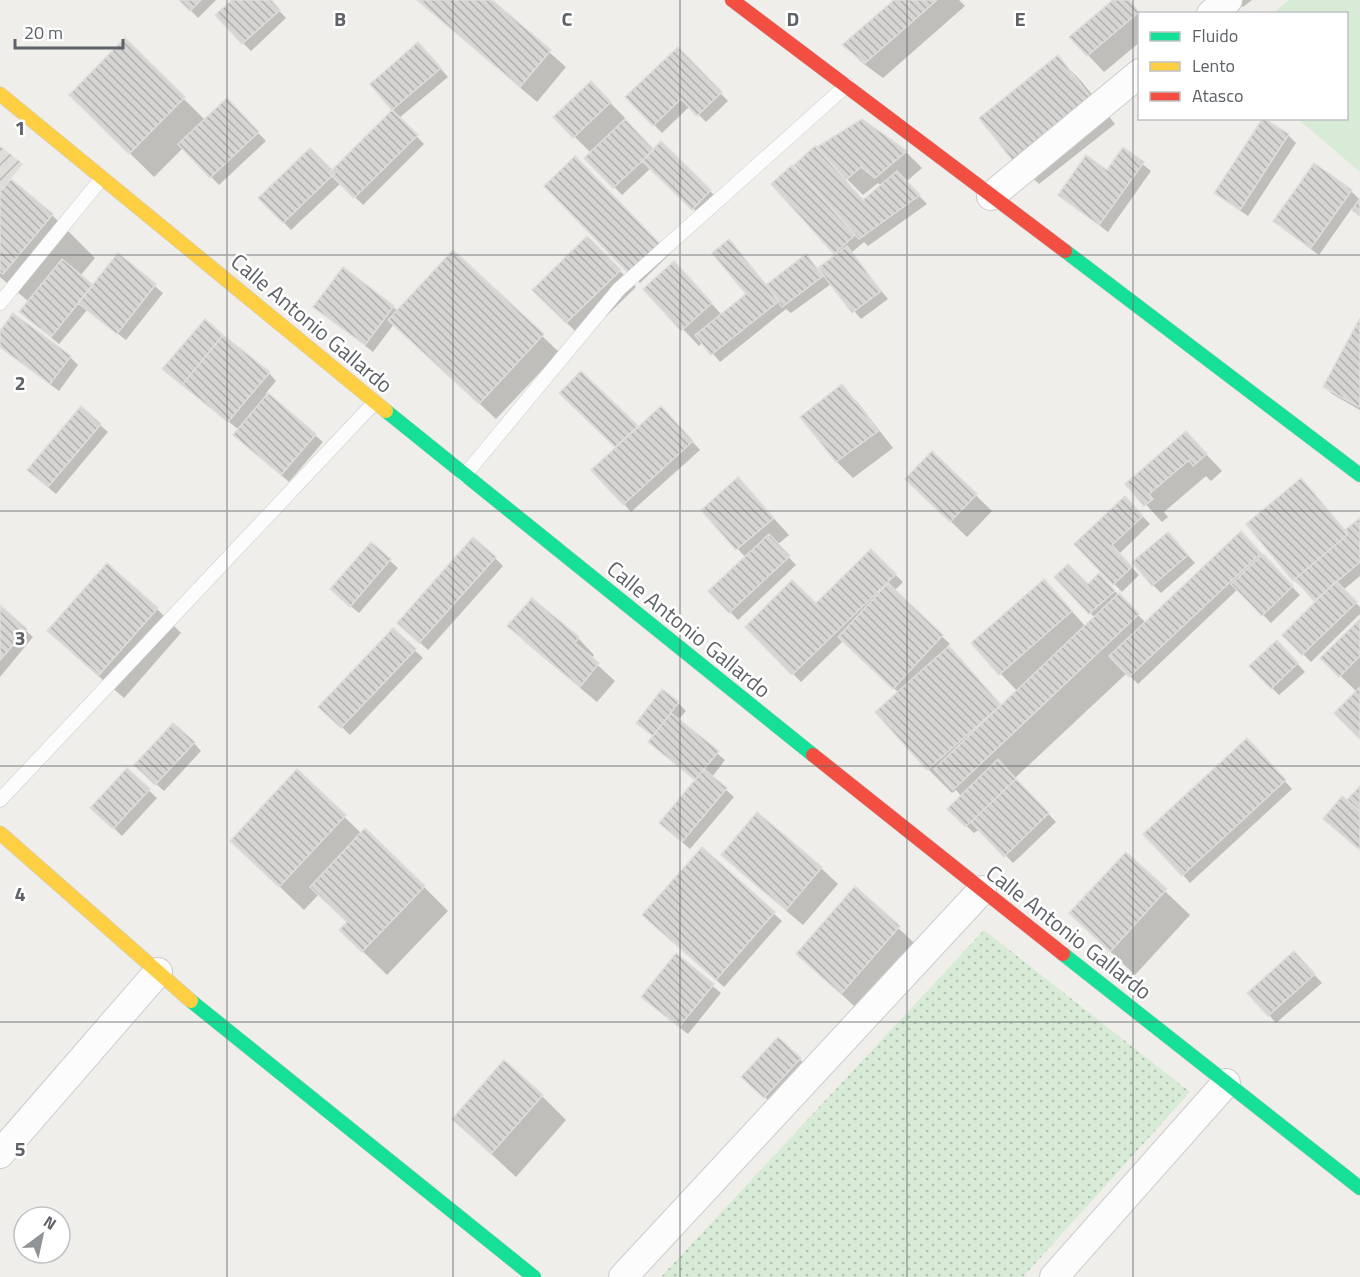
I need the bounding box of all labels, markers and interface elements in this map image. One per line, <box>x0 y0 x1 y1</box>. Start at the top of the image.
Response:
text: B <box>334 3 346 34</box>
text: C <box>562 3 573 34</box>
text: D <box>787 3 799 34</box>
text: E <box>1014 3 1026 34</box>
scale bar <box>15 12 123 50</box>
legend <box>1138 12 1348 120</box>
text: 20 m <box>24 19 63 46</box>
text: Fluido <box>1192 22 1238 49</box>
text: Lento <box>1192 52 1235 79</box>
text: Atasco <box>1192 82 1243 109</box>
text: 1 <box>14 112 26 143</box>
street label: Calle Antonio Gallardo <box>223 245 401 401</box>
text: 2 <box>14 367 26 398</box>
street label: Calle Antonio Gallardo <box>600 552 778 706</box>
text: 3 <box>14 622 26 653</box>
street label: Calle Antonio Gallardo <box>979 856 1159 1008</box>
text: 4 <box>14 878 26 909</box>
text: 5 <box>14 1133 26 1164</box>
north arrow <box>12 1205 72 1265</box>
text: N <box>39 1209 61 1236</box>

